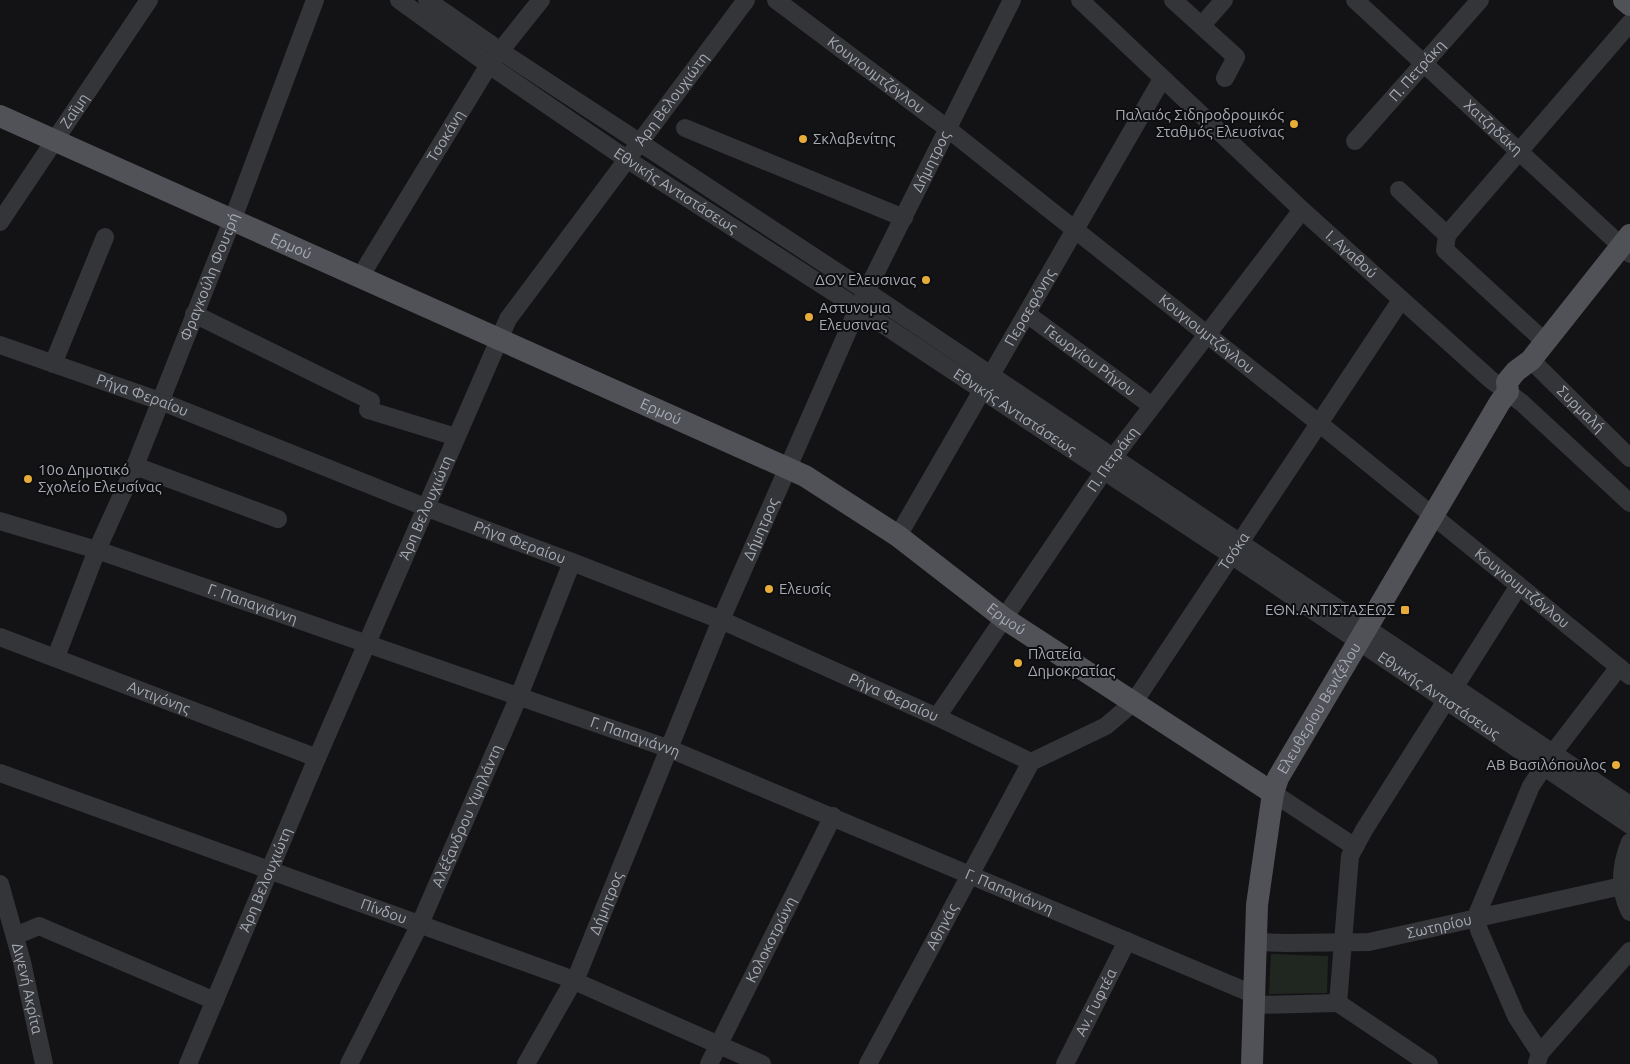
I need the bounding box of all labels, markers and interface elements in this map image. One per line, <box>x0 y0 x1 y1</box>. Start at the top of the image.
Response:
street label: Κουγιουμτζόγλου <box>824 33 928 116</box>
street label: Π. Πετράκη <box>1385 36 1449 104</box>
street label: Άρη Βελουχιώτη <box>631 49 712 149</box>
street label: Ζαΐμη <box>56 90 92 131</box>
street label: Χατζηδάκη <box>1461 96 1526 158</box>
place label: Παλαιός Σιδηροδρομικός Σταθμός Ελευσίνας <box>1115 106 1284 140</box>
street label: Τσοκάνη <box>423 107 468 165</box>
marker: Παλαιός Σιδηροδρομικός Σταθμός Ελευσίνας <box>1288 118 1300 130</box>
street label: Δήμητρος <box>908 128 953 195</box>
place label: Σκλαβενίτης <box>813 130 896 147</box>
marker: Σκλαβενίτης <box>797 133 809 145</box>
street label: Εθνικής Αντιστάσεως <box>611 144 741 236</box>
street label: Φραγκούλη Φουτρή <box>176 210 242 343</box>
street label: Ι. Αγαθού <box>1323 227 1381 281</box>
street label: Ερμού <box>268 229 315 262</box>
street label: Περσεφόνης <box>1001 265 1059 349</box>
place label: ΔΟΥ Ελευσινας <box>815 271 916 288</box>
marker: ΔΟΥ Ελευσινας <box>920 274 932 286</box>
street label: Κουγιουμτζόγλου <box>1156 291 1258 377</box>
place label: Αστυνομια Ελευσινας <box>819 299 891 333</box>
marker: Αστυνομια Ελευσινας <box>803 311 815 323</box>
street label: Γεωργίου Ρήγου <box>1041 321 1139 399</box>
street label: Εθνικής Αντιστάσεως <box>951 365 1080 458</box>
street label: Ρήγα Φεραίου <box>94 370 191 420</box>
street label: Συρμαλή <box>1554 382 1608 436</box>
street label: Ερμού <box>638 395 684 428</box>
street label: Π. Πετράκη <box>1083 423 1142 495</box>
street label: Άρη Βελουχιώτη <box>395 453 456 562</box>
place label: 10ο Δημοτικό Σχολείο Ελευσίνας <box>38 461 162 495</box>
marker: 10ο Δημοτικό Σχολείο Ελευσίνας <box>22 473 34 485</box>
street label: Δήμητρος <box>739 495 782 563</box>
street label: Ρήγα Φεραίου <box>472 517 568 567</box>
street label: Τσόκα <box>1215 529 1252 573</box>
street label: Κουγιουμτζόγλου <box>1472 544 1573 631</box>
street label: Γ. Παπαγιάννη <box>206 580 300 627</box>
place label: Ελευσίς <box>779 580 831 597</box>
marker: Ελευσίς <box>763 583 775 595</box>
street label: Ερμού <box>984 599 1029 638</box>
place label: ΕΘΝ.ΑΝΤΙΣΤΑΣΕΩΣ <box>1265 601 1395 618</box>
marker: ΕΘΝ.ΑΝΤΙΣΤΑΣΕΩΣ <box>1399 604 1411 616</box>
street label: Ελευθερίου Βενιζέλου <box>1273 639 1364 777</box>
place label: Πλατεία Δημοκρατίας <box>1028 645 1116 679</box>
street label: Εθνικής Αντιστάσεως <box>1375 648 1503 742</box>
marker: Πλατεία Δημοκρατίας <box>1012 657 1024 669</box>
street label: Ρήγα Φεραίου <box>846 670 941 725</box>
street label: Αντιγόνης <box>125 677 193 717</box>
street label: Γ. Παπαγιάννη <box>588 713 683 760</box>
street label: Αλέξανδρου Υψηλάντη <box>428 741 505 890</box>
place label: ΑΒ Βασιλόπουλος <box>1486 756 1606 773</box>
marker: ΑΒ Βασιλόπουλος <box>1610 759 1622 771</box>
street label: Άρη Βελουχιώτη <box>236 825 295 934</box>
street label: Γ. Παπαγιάννη <box>963 865 1056 917</box>
street label: Δήμητρος <box>586 869 626 937</box>
street label: Κολοκοτρώνη <box>742 894 799 985</box>
street label: Πίνδου <box>359 895 409 927</box>
street label: Αθηνάς <box>922 900 961 953</box>
street label: Σωτηρίου <box>1405 911 1473 941</box>
street label: Διγενή Ακρίτα <box>9 941 46 1036</box>
street label: Αν. Γυφτέα <box>1071 965 1120 1039</box>

